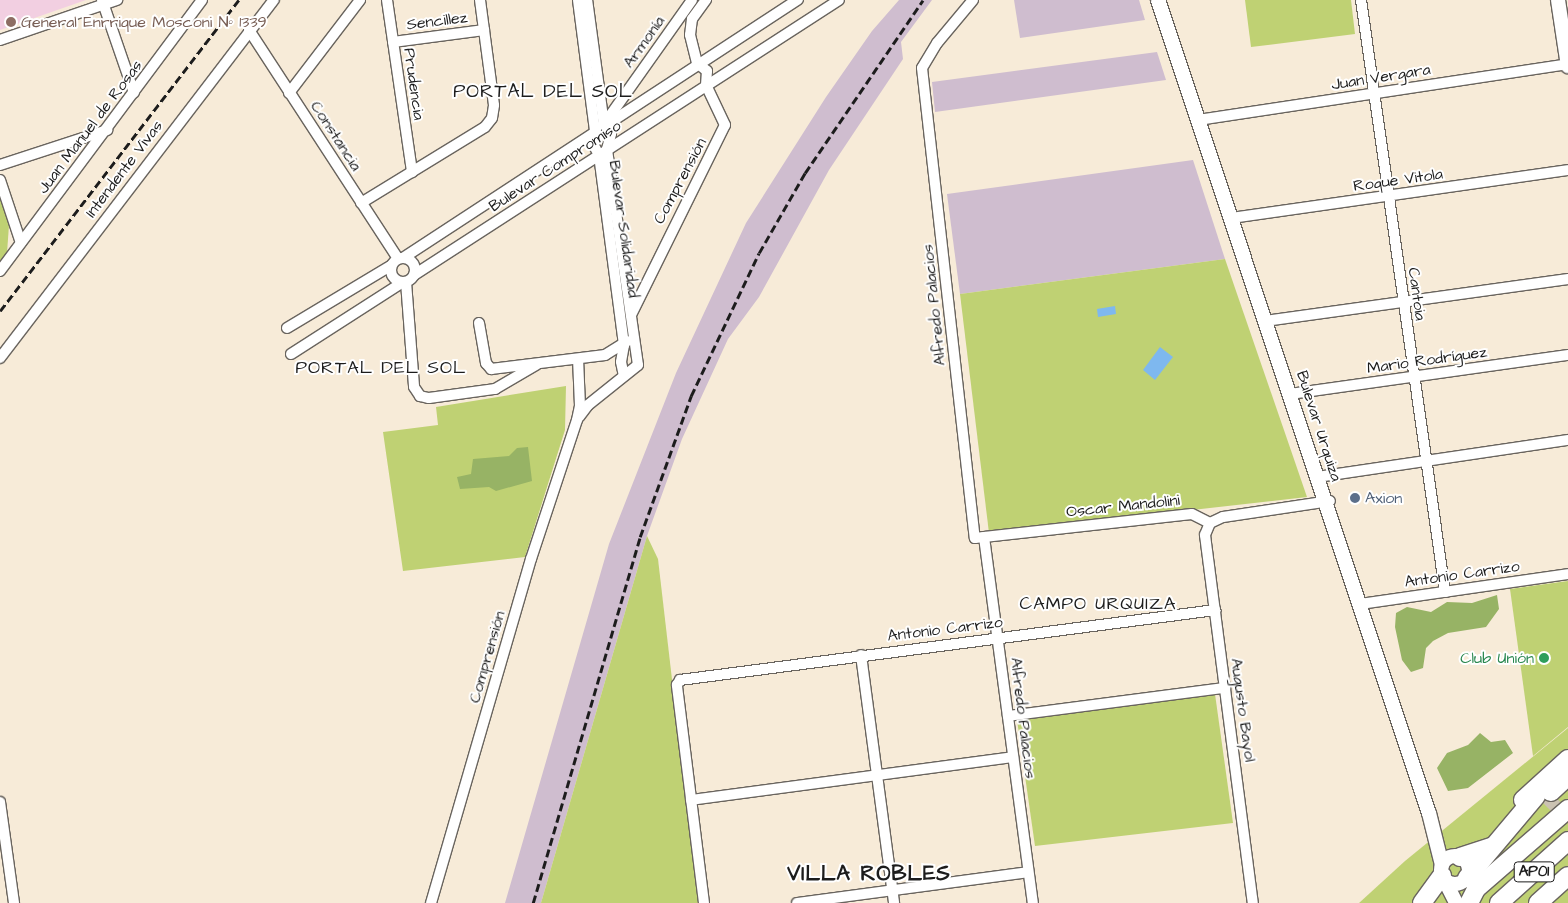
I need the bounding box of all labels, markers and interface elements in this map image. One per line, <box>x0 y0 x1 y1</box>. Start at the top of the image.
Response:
street label: Sencillez <box>406 8 468 34</box>
place label: General Enrrique Mosconi Nº 1339 <box>21 12 267 32</box>
street label: Armonía <box>619 12 669 72</box>
marker: General Enrrique Mosconi Nº 1339 <box>5 16 17 28</box>
street label: Prudencia <box>399 47 429 121</box>
street label: Juan Manuel de Rosas <box>34 56 146 198</box>
street label: Juan Vergara <box>1330 60 1432 94</box>
district label: PORTAL DEL SOL <box>451 81 635 103</box>
street label: Constancia <box>306 97 366 175</box>
street label: Bulevar Compromiso <box>485 116 625 216</box>
street label: Intendente Vivas <box>81 117 167 221</box>
street label: Comprensión <box>649 135 711 227</box>
street label: Bulevar Solidaridad <box>605 159 643 299</box>
street label: Roque Vitola <box>1352 164 1444 196</box>
street label: Alfredo Palacios <box>918 243 950 367</box>
street label: Cantoia <box>1404 266 1430 322</box>
street label: Mario Rodríguez <box>1366 342 1488 378</box>
district label: PORTAL DEL SOL <box>294 357 468 379</box>
street label: Bulevar Urquiza <box>1292 368 1346 484</box>
place label: Axion <box>1365 488 1402 508</box>
street label: Oscar Mandolini <box>1065 490 1181 522</box>
marker: Axion <box>1349 492 1361 504</box>
street label: Antonio Carrizo <box>1403 556 1521 592</box>
district label: CAMPO URQUIZA <box>1018 593 1178 615</box>
street label: Comprensión <box>465 609 509 705</box>
street label: Antonio Carrizo <box>886 612 1004 646</box>
place label: Club Unión <box>1460 648 1534 668</box>
marker: Club Unión <box>1538 652 1550 664</box>
street label: Alfredo Palacios <box>1006 656 1040 780</box>
street label: Augusto Bayol <box>1226 657 1260 763</box>
road number: AP01 <box>1513 860 1555 884</box>
district label: VILLA ROBLES <box>786 861 952 887</box>

